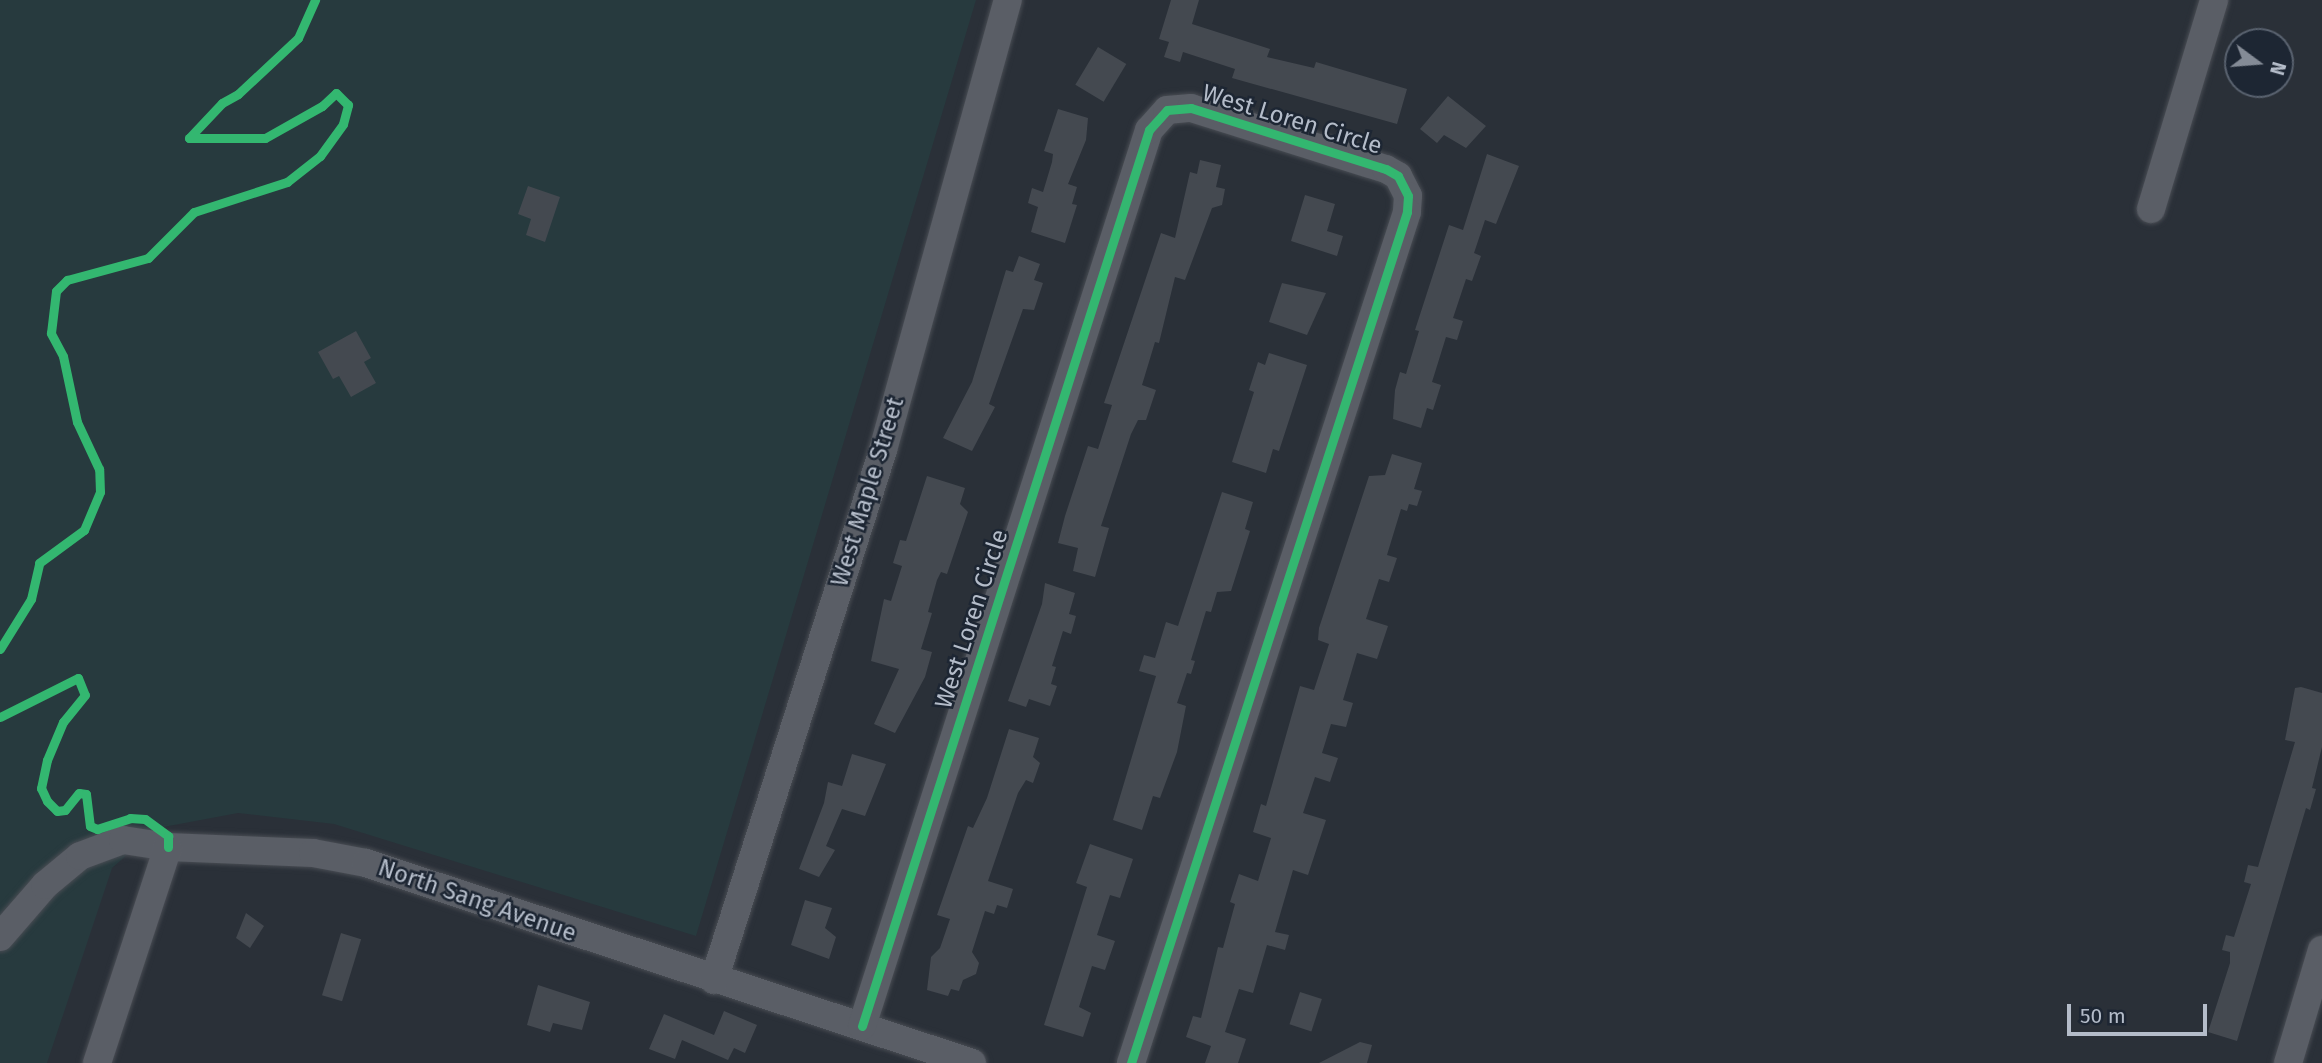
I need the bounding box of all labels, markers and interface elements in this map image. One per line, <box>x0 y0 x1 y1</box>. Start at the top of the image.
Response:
north arrow <box>2224 28 2294 98</box>
text: N <box>2265 59 2291 78</box>
street label: West Loren Circle <box>1199 79 1385 161</box>
street label: West Maple Street <box>826 394 910 590</box>
street label: West Loren Circle <box>929 526 1015 712</box>
street label: North Sang Avenue <box>374 854 580 948</box>
scale bar <box>2070 990 2210 1034</box>
text: 50 m <box>2080 1003 2126 1029</box>

